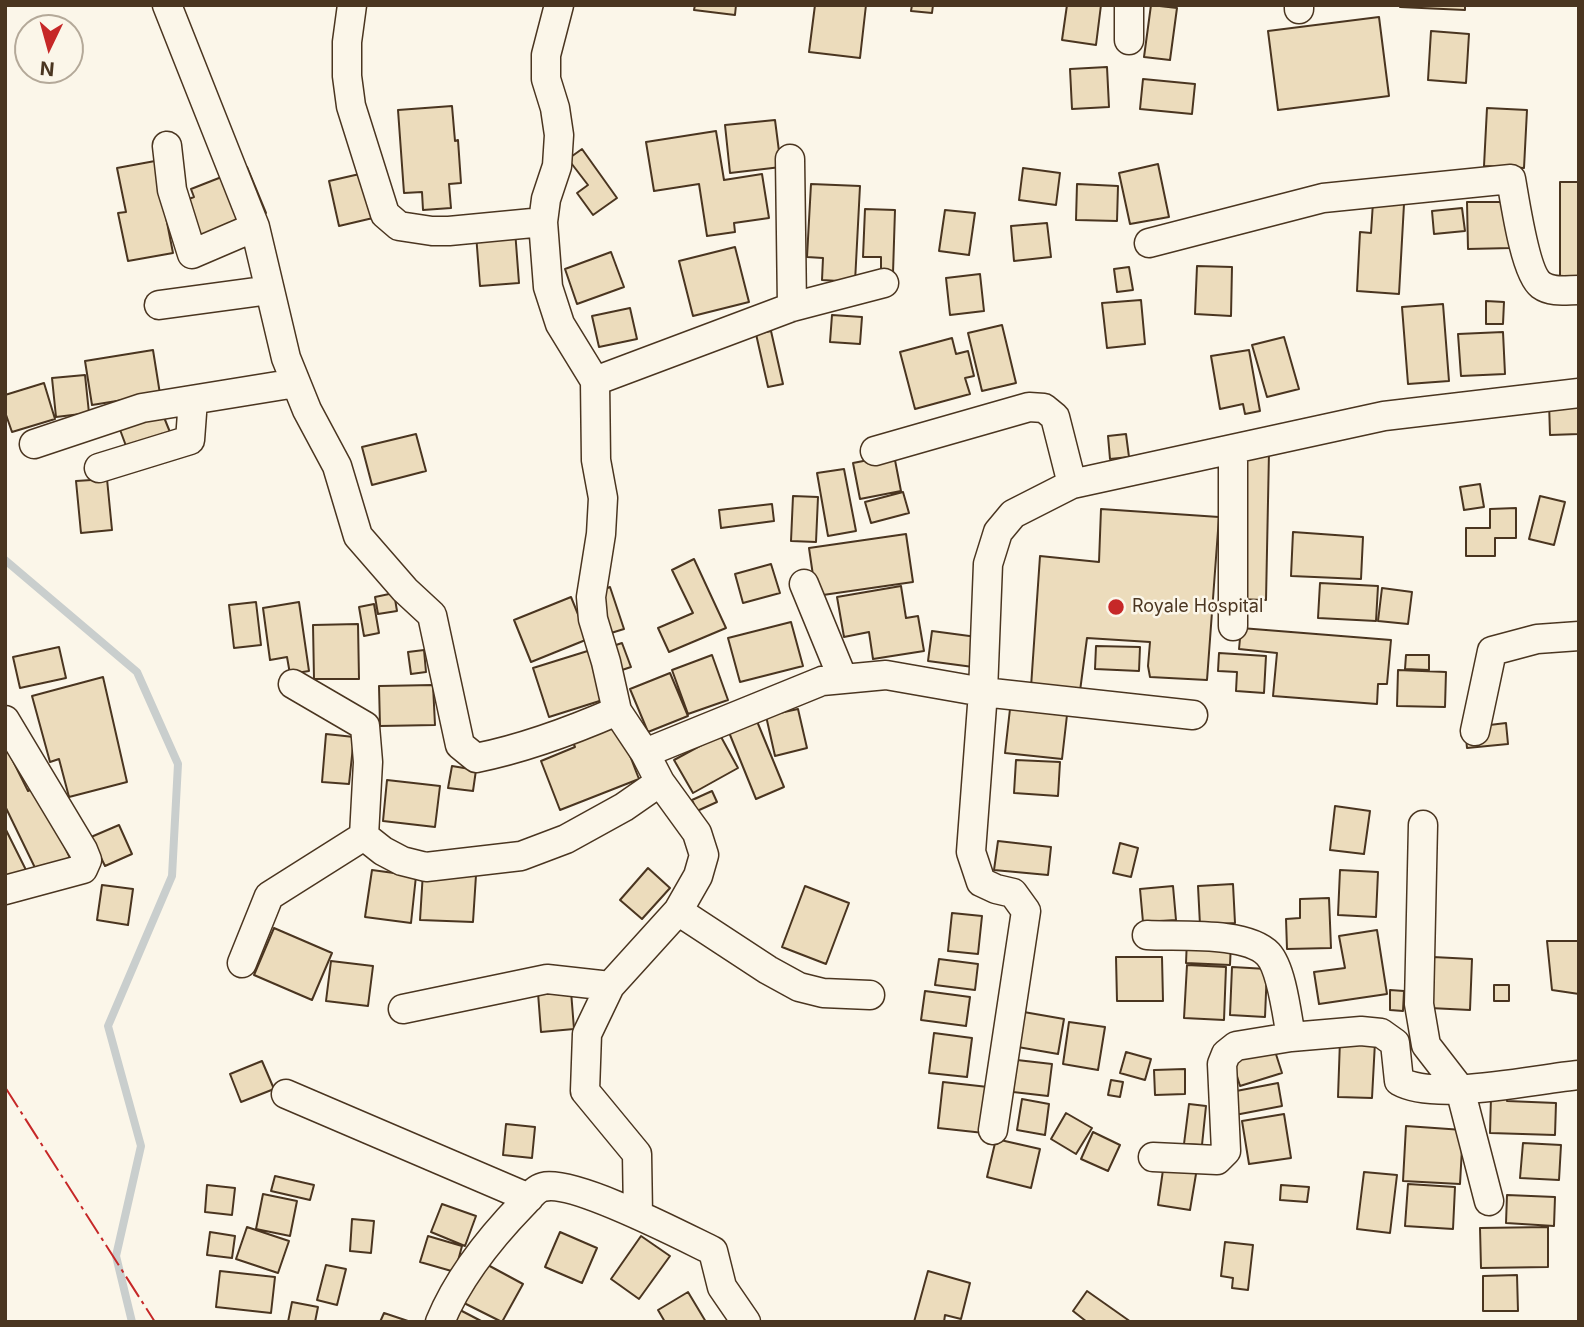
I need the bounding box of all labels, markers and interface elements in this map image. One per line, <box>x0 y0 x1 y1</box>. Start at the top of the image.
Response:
north arrow <box>14 14 84 84</box>
text: N <box>39 56 56 81</box>
place label: Royale Hospital <box>1132 596 1263 618</box>
marker: Royale Hospital <box>1106 597 1126 617</box>

